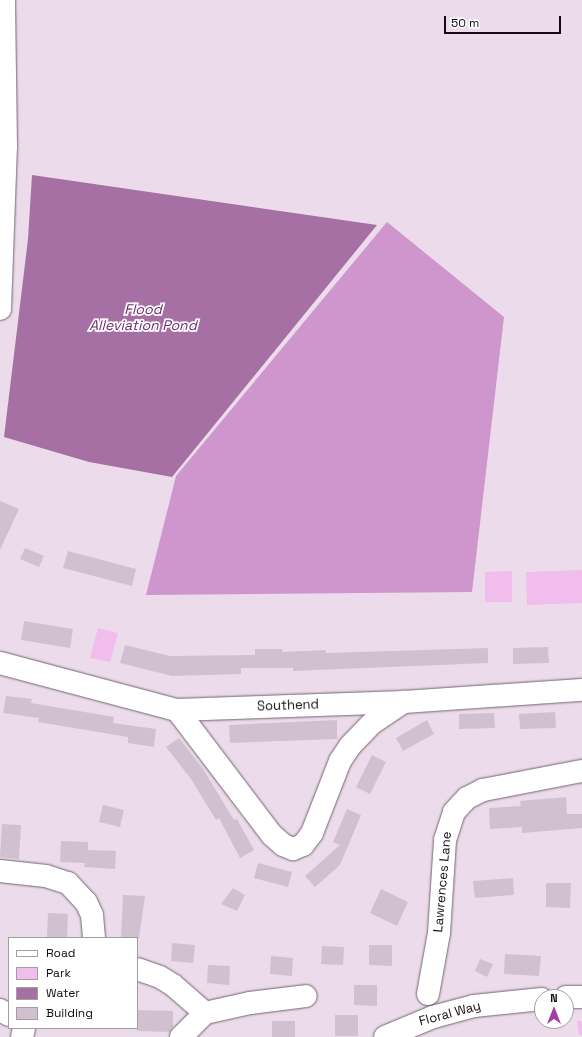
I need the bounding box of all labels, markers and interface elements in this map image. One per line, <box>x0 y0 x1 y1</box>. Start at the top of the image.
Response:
scale bar <box>446 8 563 34</box>
text: 50 m <box>451 15 479 31</box>
water label: Flood Alleviation Pond <box>89 301 197 334</box>
street label: Southend <box>257 697 319 715</box>
street label: Lawrences Lane <box>431 831 455 933</box>
legend <box>8 937 138 1029</box>
text: Road <box>46 945 75 961</box>
text: Park <box>46 965 71 981</box>
text: Water <box>46 985 80 1001</box>
north arrow <box>534 989 574 1029</box>
text: N <box>550 991 558 1005</box>
street label: Floral Way <box>417 998 483 1030</box>
text: Building <box>46 1005 93 1021</box>

